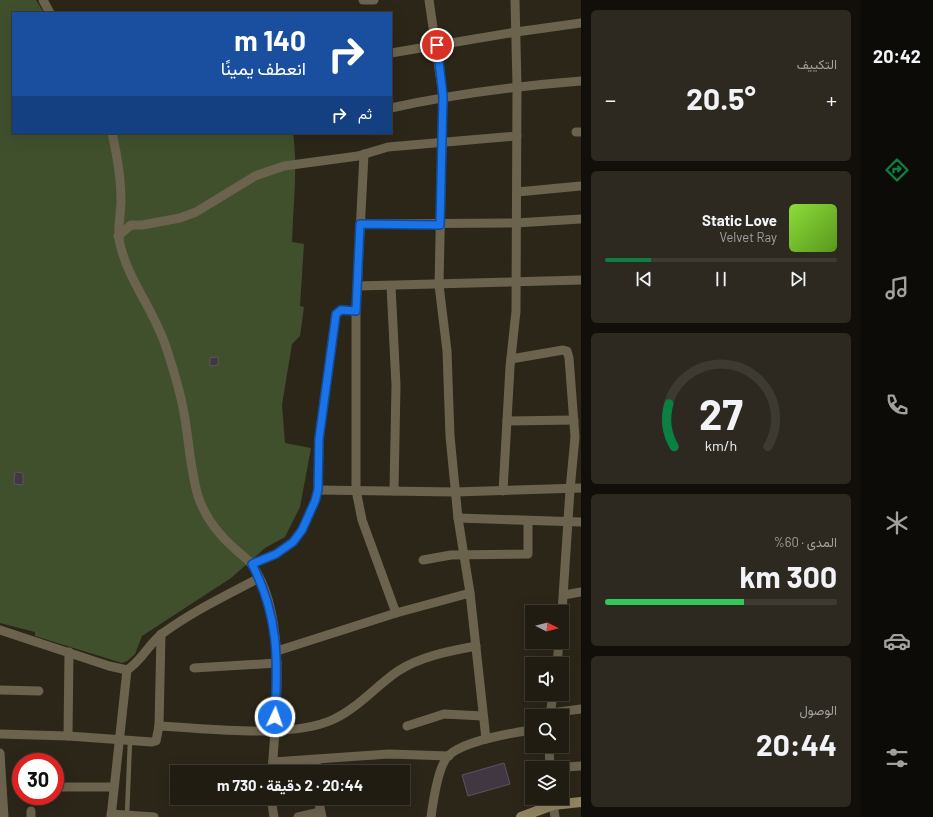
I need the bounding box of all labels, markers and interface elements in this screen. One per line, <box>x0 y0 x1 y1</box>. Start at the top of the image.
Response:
text: 140 m <box>234 23 306 57</box>
icon: right <box>320 28 372 80</box>
pin <box>420 28 454 62</box>
icon: arrive <box>426 34 448 56</box>
text: 20:42 <box>873 45 921 67</box>
text: التكييف <box>797 56 837 72</box>
text: انعطف يمينًا <box>221 57 306 79</box>
text: 20.5° <box>686 80 756 116</box>
text: − <box>605 86 616 112</box>
text: + <box>826 86 837 112</box>
icon: right <box>328 104 350 126</box>
text: ثم <box>358 104 372 122</box>
icon: directions <box>883 156 911 184</box>
text: Static Love <box>702 211 777 229</box>
text: Velvet Ray <box>719 229 777 245</box>
icon: previous <box>633 268 655 290</box>
icon: pause <box>710 268 732 290</box>
icon: next <box>787 268 809 290</box>
icon: music <box>883 274 911 302</box>
text: 27 <box>699 387 743 437</box>
icon: phone <box>883 391 911 419</box>
text: km/h <box>705 436 737 453</box>
icon: climate <box>883 509 911 537</box>
text: المدى · 60% <box>774 534 837 550</box>
text: 300 km <box>740 558 837 594</box>
north arrow <box>525 605 569 649</box>
map controls <box>525 605 569 805</box>
icon: car <box>883 627 911 655</box>
button: sound <box>525 657 569 701</box>
position arrow <box>254 696 296 738</box>
text: الوصول <box>799 702 837 718</box>
button: search <box>525 709 569 753</box>
text: 20:44 <box>756 726 837 762</box>
icon: filters <box>883 744 911 772</box>
speed limit sign: 30 <box>12 753 64 805</box>
button: layers <box>525 761 569 805</box>
text: 20:44 · 2 دقيقة · 730 m <box>217 776 363 794</box>

